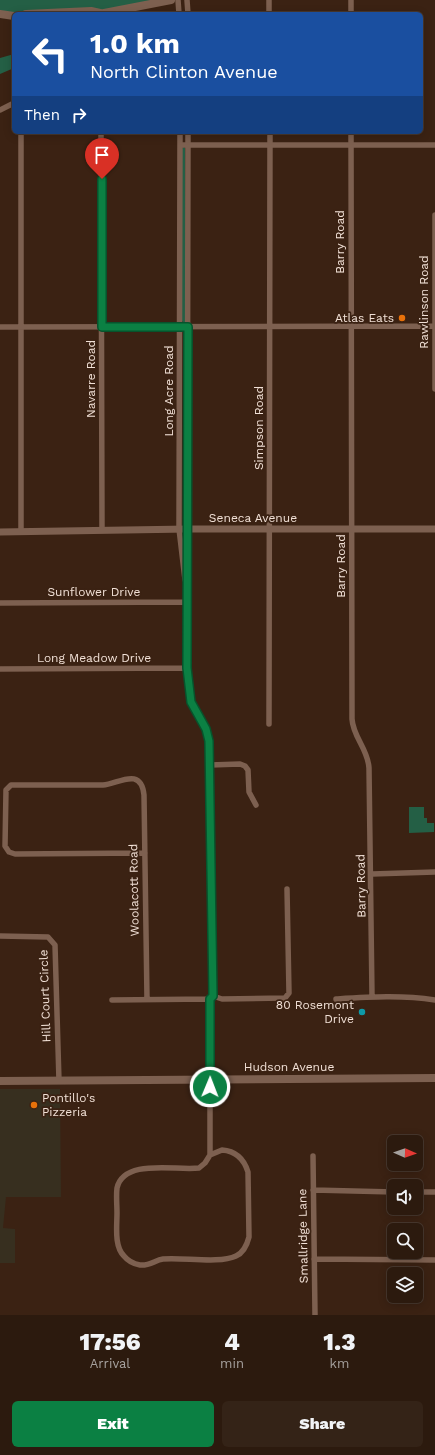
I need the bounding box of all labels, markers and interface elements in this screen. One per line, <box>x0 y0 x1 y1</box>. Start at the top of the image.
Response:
text: 1.0 km <box>90 27 180 60</box>
icon: left <box>24 28 76 80</box>
text: North Clinton Avenue <box>90 61 278 82</box>
icon: right <box>68 104 90 126</box>
text: Then <box>24 106 60 124</box>
pin <box>85 138 119 179</box>
icon: arrive <box>91 144 113 166</box>
street label: Barry Road <box>333 210 347 274</box>
street label: Rawlinson Road <box>417 255 431 349</box>
place label: Atlas Eats <box>335 311 394 325</box>
marker: Atlas Eats <box>397 313 407 323</box>
street label: Navarre Road <box>84 340 98 418</box>
street label: Long Acre Road <box>162 345 176 437</box>
street label: Simpson Road <box>252 386 266 470</box>
street label: Seneca Avenue <box>209 511 297 525</box>
street label: Barry Road <box>334 534 348 598</box>
street label: Sunflower Drive <box>47 585 141 599</box>
street label: Long Meadow Drive <box>37 651 151 665</box>
street label: Woolacott Road <box>126 844 142 936</box>
street label: Barry Road <box>353 854 369 918</box>
street label: Hill Court Circle <box>36 949 54 1043</box>
place label: 80 Rosemont Drive <box>276 998 354 1026</box>
marker: 80 Rosemont Drive <box>357 1007 367 1017</box>
street label: Hudson Avenue <box>244 1060 334 1074</box>
position arrow <box>189 1066 231 1108</box>
place label: Pontillo's Pizzeria <box>42 1091 95 1119</box>
marker: Pontillo's Pizzeria <box>29 1100 39 1110</box>
north arrow <box>387 1135 423 1171</box>
map controls <box>387 1135 423 1303</box>
button: sound <box>387 1179 423 1215</box>
street label: Smallridge Lane <box>295 1189 311 1283</box>
button: search <box>387 1223 423 1259</box>
button: layers <box>387 1267 423 1303</box>
text: 17:56 <box>79 1328 141 1356</box>
text: 4 <box>224 1328 240 1356</box>
text: 1.3 <box>323 1328 356 1356</box>
text: Arrival <box>90 1356 130 1371</box>
text: min <box>220 1356 244 1371</box>
text: km <box>330 1356 349 1371</box>
button: Exit <box>12 1401 214 1447</box>
button: Share <box>222 1401 423 1447</box>

